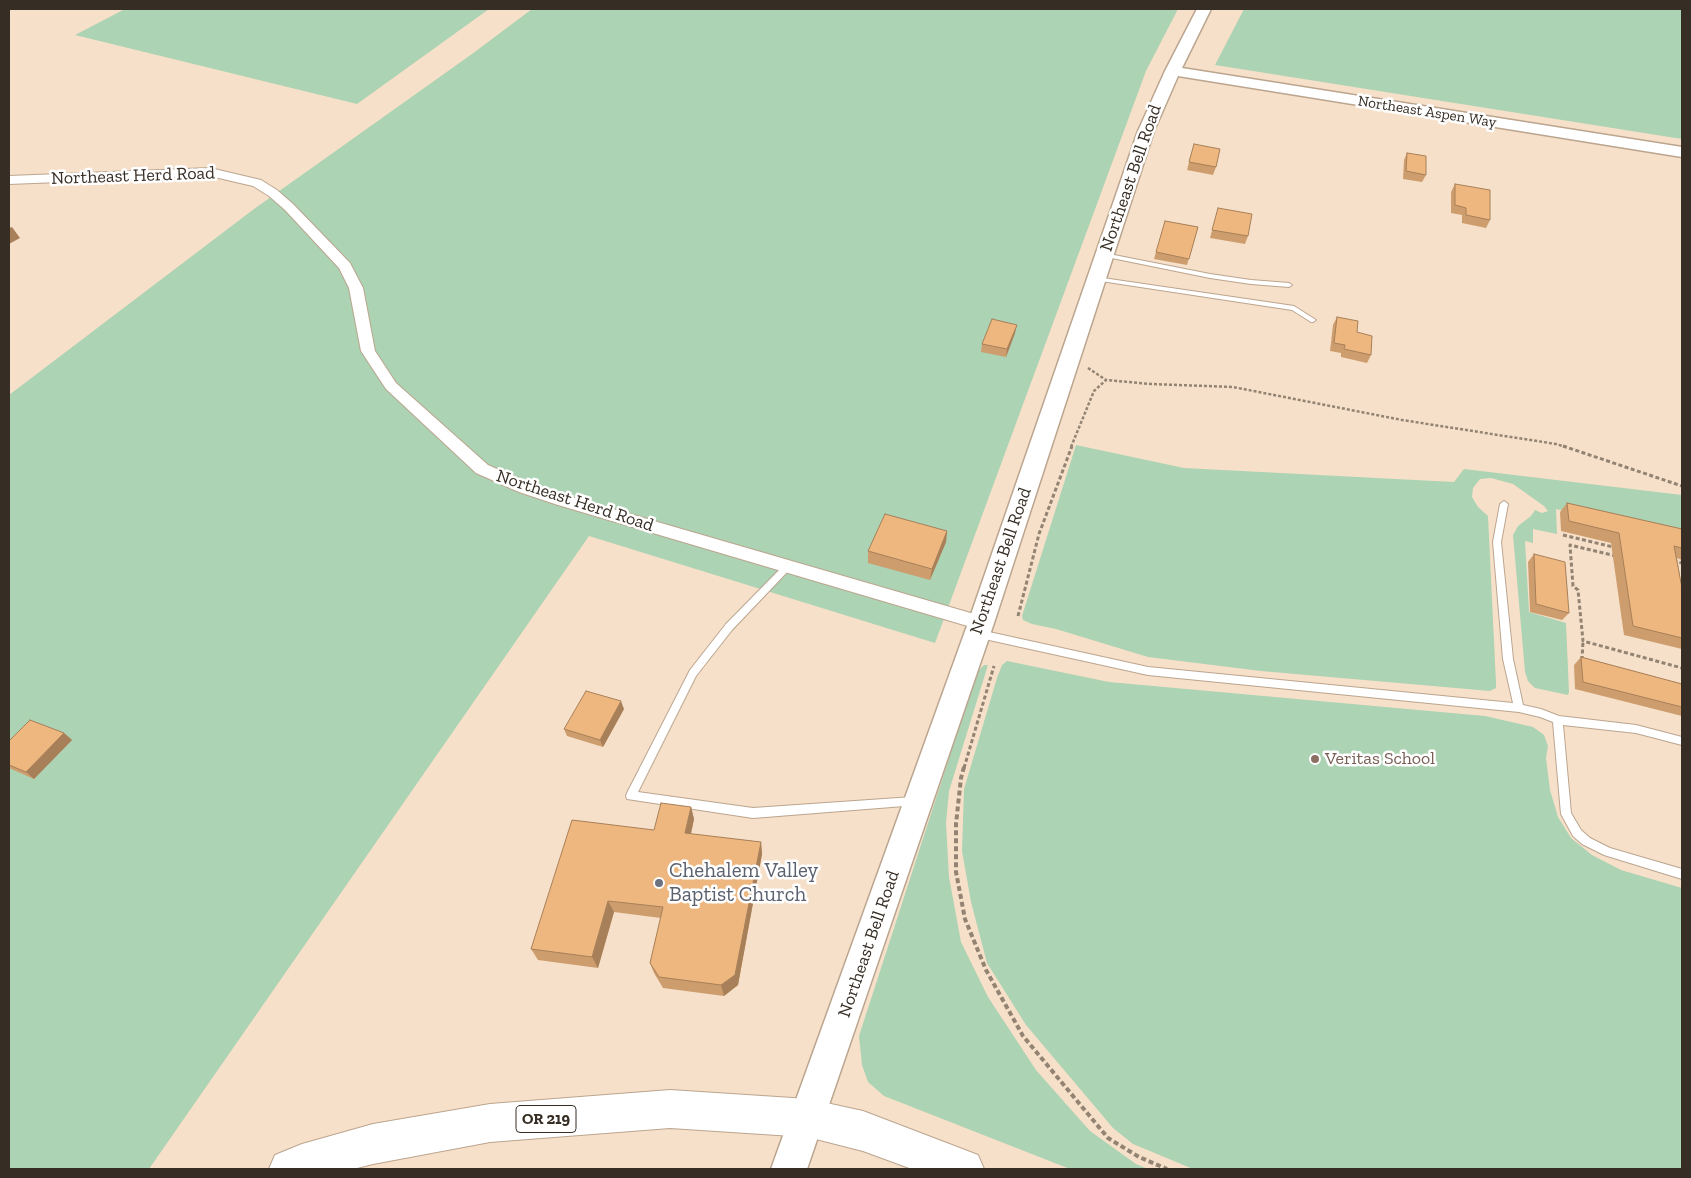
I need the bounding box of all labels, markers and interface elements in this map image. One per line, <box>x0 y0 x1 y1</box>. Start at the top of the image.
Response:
street label: Northeast Aspen Way <box>1356 92 1498 132</box>
street label: Northeast Bell Road <box>1096 102 1166 254</box>
street label: Northeast Herd Road <box>51 162 215 190</box>
street label: Northeast Herd Road <box>494 465 656 537</box>
street label: Northeast Bell Road <box>966 485 1036 637</box>
place label: Veritas School <box>1325 748 1435 770</box>
marker: Veritas School <box>1309 753 1321 765</box>
place label: Chehalem Valley Baptist Church <box>669 858 818 908</box>
street label: Northeast Bell Road <box>834 868 904 1020</box>
marker: Chehalem Valley Baptist Church <box>653 877 665 889</box>
road number: OR 219 <box>516 1106 576 1132</box>

